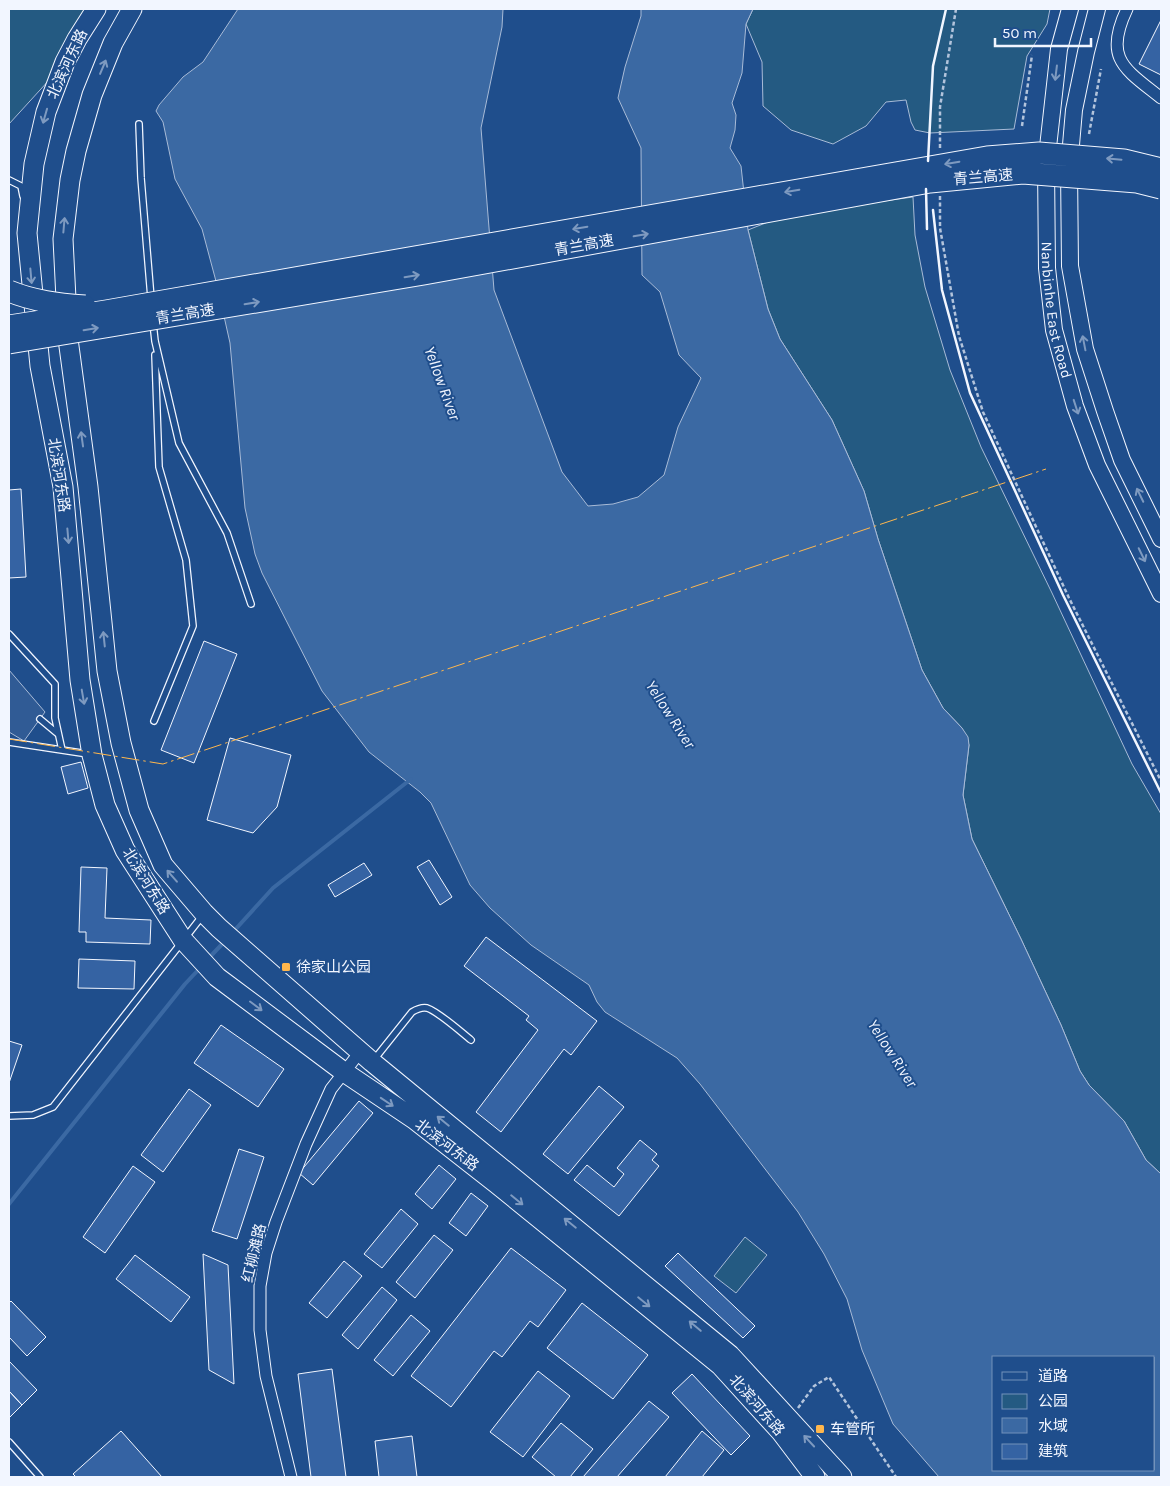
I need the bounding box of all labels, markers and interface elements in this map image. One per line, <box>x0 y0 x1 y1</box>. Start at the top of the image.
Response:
scale bar <box>995 15 1091 47</box>
text: 50 m <box>1002 24 1037 42</box>
street label: 北滨河东路 <box>43 26 91 102</box>
one-way arrow <box>99 60 108 75</box>
one-way arrow <box>1051 65 1061 81</box>
one-way arrow <box>40 107 50 123</box>
one-way arrow <box>1106 154 1122 164</box>
one-way arrow <box>944 159 960 169</box>
street label: 青兰高速 <box>952 165 1014 189</box>
one-way arrow <box>784 186 800 196</box>
one-way arrow <box>60 217 69 233</box>
one-way arrow <box>573 223 589 233</box>
one-way arrow <box>632 229 648 239</box>
street label: 青兰高速 <box>553 231 615 259</box>
street label: Nanbinhe East Road <box>1038 241 1076 380</box>
one-way arrow <box>27 268 36 284</box>
one-way arrow <box>404 271 420 281</box>
one-way arrow <box>243 297 259 307</box>
street label: 青兰高速 <box>154 300 216 328</box>
one-way arrow <box>83 324 99 334</box>
one-way arrow <box>1079 336 1088 352</box>
water label: Yellow River <box>420 344 465 423</box>
one-way arrow <box>1071 399 1081 415</box>
one-way arrow <box>76 431 86 447</box>
street label: 北滨河东路 <box>44 437 74 513</box>
one-way arrow <box>1134 488 1144 503</box>
one-way arrow <box>63 527 73 543</box>
one-way arrow <box>1138 547 1147 562</box>
one-way arrow <box>99 631 109 647</box>
water label: Yellow River <box>642 677 700 752</box>
one-way arrow <box>79 689 89 705</box>
street label: 北滨河东路 <box>118 844 174 918</box>
one-way arrow <box>167 870 178 883</box>
place label: 徐家山公园 <box>296 958 371 976</box>
marker: 徐家山公园 <box>280 961 292 973</box>
one-way arrow <box>249 1001 263 1011</box>
water label: Yellow River <box>864 1016 922 1091</box>
one-way arrow <box>380 1097 394 1107</box>
street label: 北滨河东路 <box>412 1115 482 1175</box>
one-way arrow <box>437 1115 450 1126</box>
one-way arrow <box>510 1194 523 1205</box>
one-way arrow <box>563 1218 576 1229</box>
street label: 红柳滩路 <box>238 1222 270 1284</box>
one-way arrow <box>637 1296 650 1307</box>
one-way arrow <box>689 1321 702 1332</box>
legend <box>992 1356 1155 1471</box>
text: 道路 <box>1038 1367 1068 1385</box>
street label: 北滨河东路 <box>726 1371 788 1439</box>
text: 公园 <box>1038 1392 1068 1410</box>
text: 水域 <box>1038 1417 1068 1435</box>
place label: 车管所 <box>830 1420 875 1438</box>
marker: 车管所 <box>814 1423 826 1435</box>
one-way arrow <box>803 1435 815 1448</box>
text: 建筑 <box>1038 1442 1068 1460</box>

